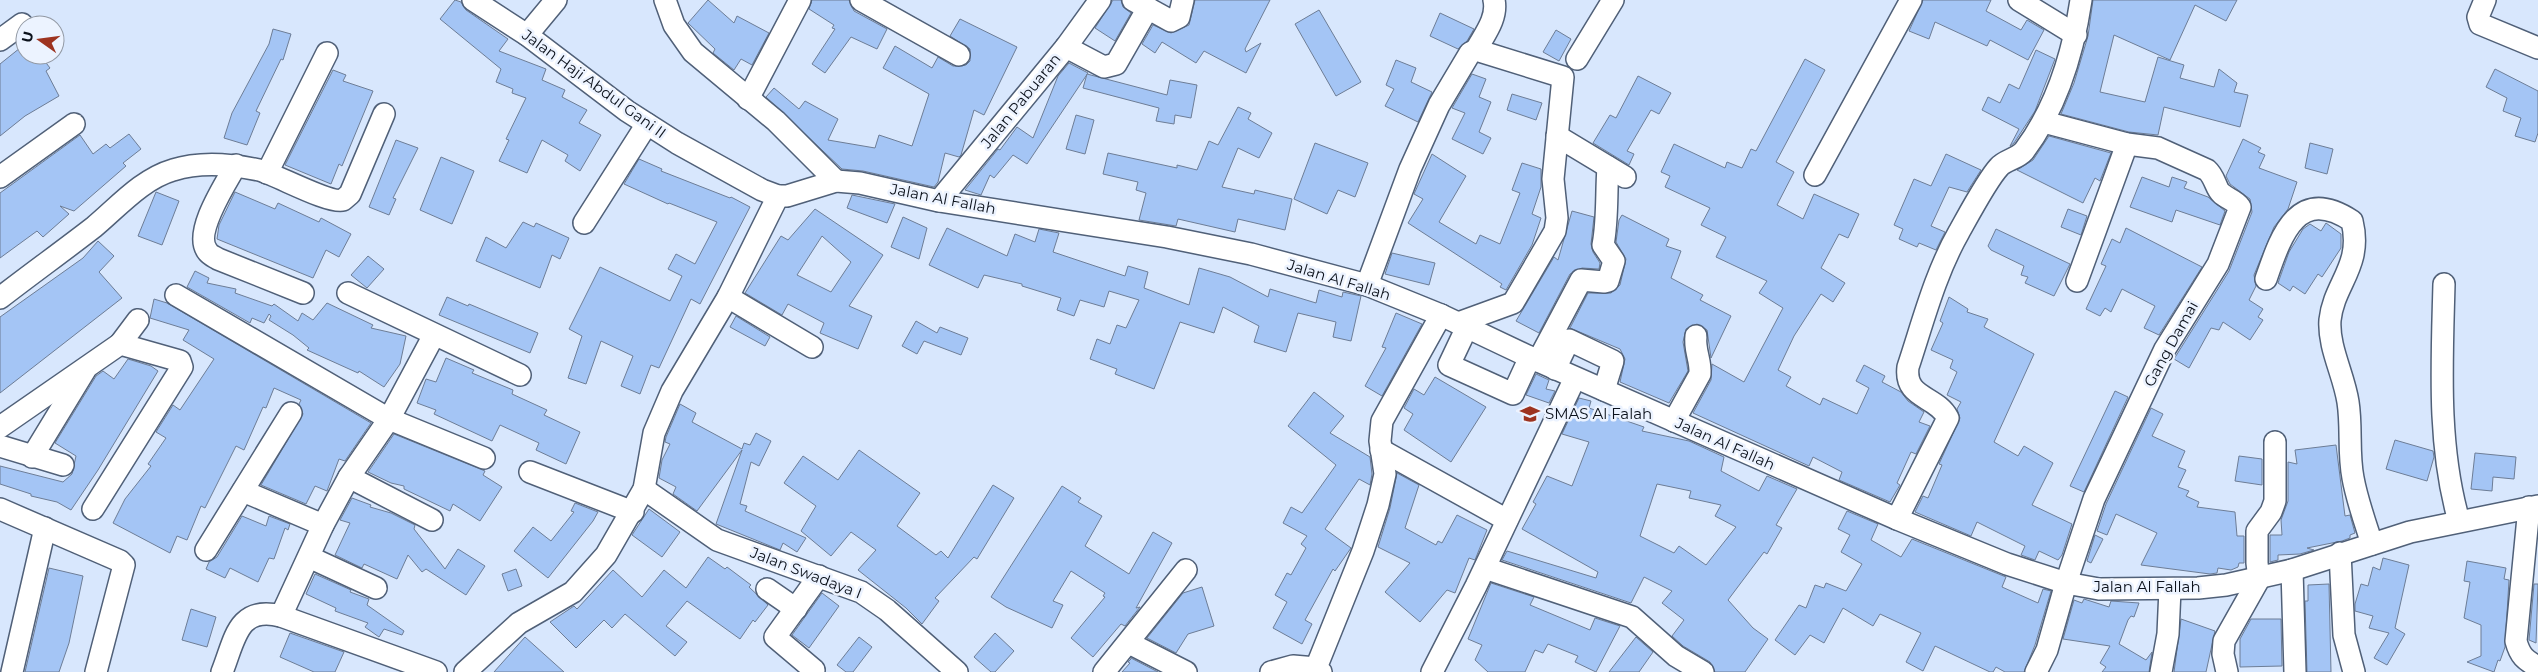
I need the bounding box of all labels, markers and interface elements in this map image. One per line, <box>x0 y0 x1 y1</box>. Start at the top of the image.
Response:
north arrow <box>15 15 65 65</box>
street label: Jalan Haji Abdul Gani II <box>518 24 670 142</box>
text: U <box>17 29 37 44</box>
street label: Jalan Pabuaran <box>976 50 1065 153</box>
street label: Jalan Al Fallah <box>888 179 997 218</box>
street label: Jalan Al Fallah <box>1284 254 1393 304</box>
street label: Gang Damai <box>2139 298 2202 390</box>
school or university icon: SMAS Al Falah <box>1519 403 1541 425</box>
place label: SMAS Al Falah <box>1545 404 1652 423</box>
street label: Jalan Al Fallah <box>1671 413 1778 474</box>
street label: Jalan Swadaya I <box>747 542 865 603</box>
street label: Jalan Al Fallah <box>2092 577 2201 596</box>

